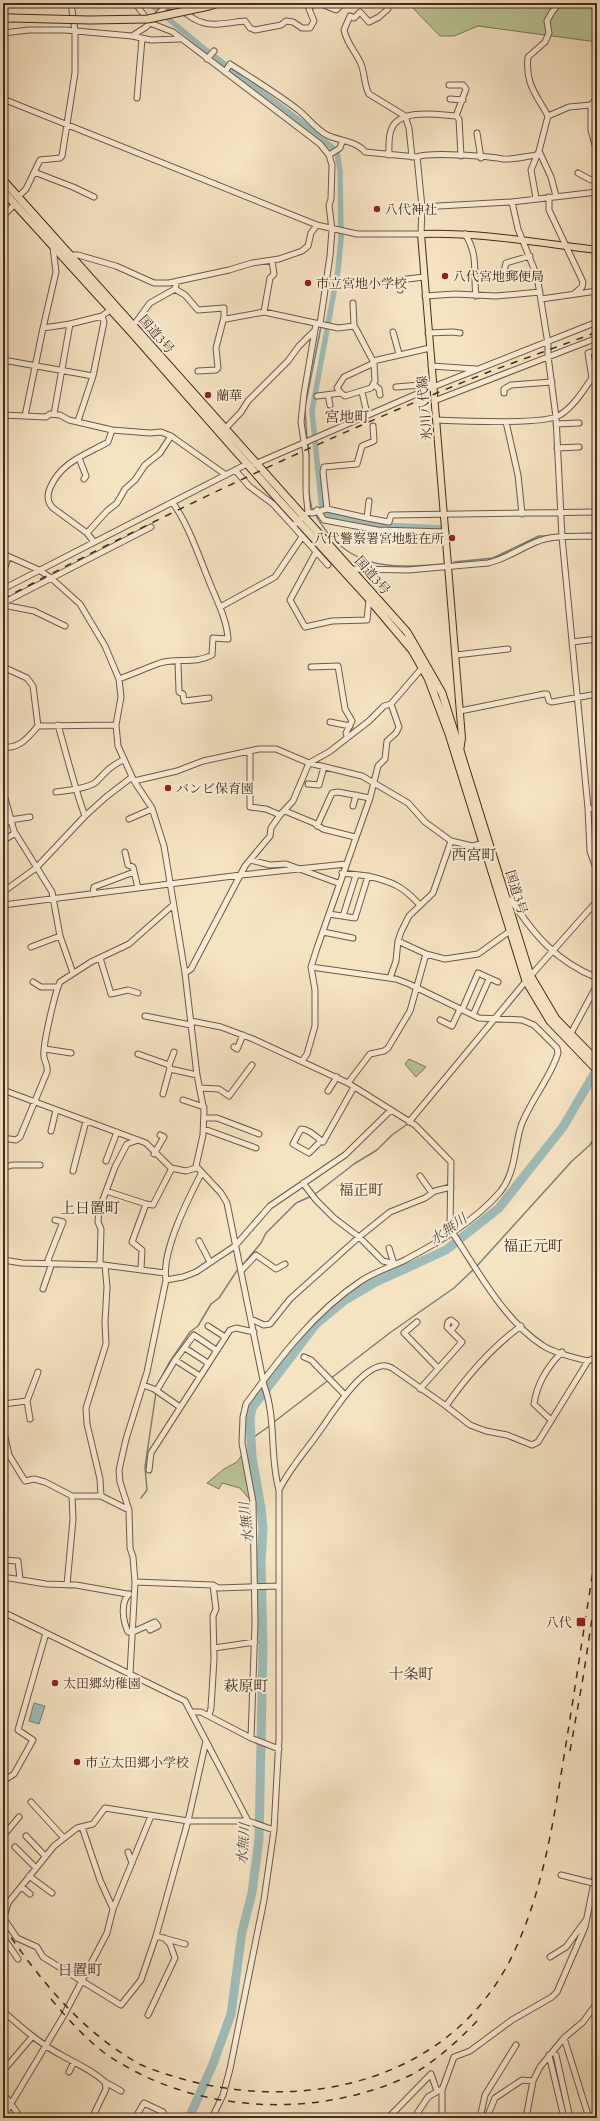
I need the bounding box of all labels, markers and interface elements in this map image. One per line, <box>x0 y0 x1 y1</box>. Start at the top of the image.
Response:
place label: 八代神社 <box>385 201 437 219</box>
marker: 八代神社 <box>372 204 382 214</box>
place label: 八代宮地郵便局 <box>453 268 544 286</box>
marker: 八代宮地郵便局 <box>440 271 450 281</box>
place label: 市立宮地小学校 <box>316 275 407 293</box>
marker: 市立宮地小学校 <box>303 278 313 288</box>
street label: 国道3号 <box>134 312 178 358</box>
street label: 氷川八代線 <box>413 375 437 441</box>
place label: 蘭華 <box>216 387 242 405</box>
marker: 蘭華 <box>203 390 213 400</box>
district label: 宮地町 <box>324 407 370 427</box>
place label: 八代警察署宮地駐在所 <box>314 530 444 548</box>
marker: 八代警察署宮地駐在所 <box>447 533 457 543</box>
street label: 国道3号 <box>350 553 394 599</box>
place label: バンビ保育園 <box>176 780 254 798</box>
marker: バンビ保育園 <box>163 783 173 793</box>
district label: 西宮町 <box>451 845 497 865</box>
street label: 国道3号 <box>501 868 531 917</box>
district label: 福正町 <box>338 1180 384 1200</box>
district label: 上日置町 <box>60 1198 120 1218</box>
water label: 水無川 <box>426 1208 473 1249</box>
district label: 福正元町 <box>503 1236 563 1256</box>
water label: 水無川 <box>235 1499 258 1545</box>
place label: 八代 <box>546 1614 572 1632</box>
marker: 八代 <box>575 1616 587 1628</box>
district label: 十条町 <box>388 1664 434 1684</box>
place label: 太田郷幼稚園 <box>63 1675 141 1693</box>
district label: 萩原町 <box>223 1676 269 1696</box>
marker: 太田郷幼稚園 <box>50 1678 60 1688</box>
place label: 市立太田郷小学校 <box>85 1754 189 1772</box>
marker: 市立太田郷小学校 <box>72 1757 82 1767</box>
water label: 水無川 <box>232 1820 255 1866</box>
district label: 日置町 <box>57 1960 103 1980</box>

